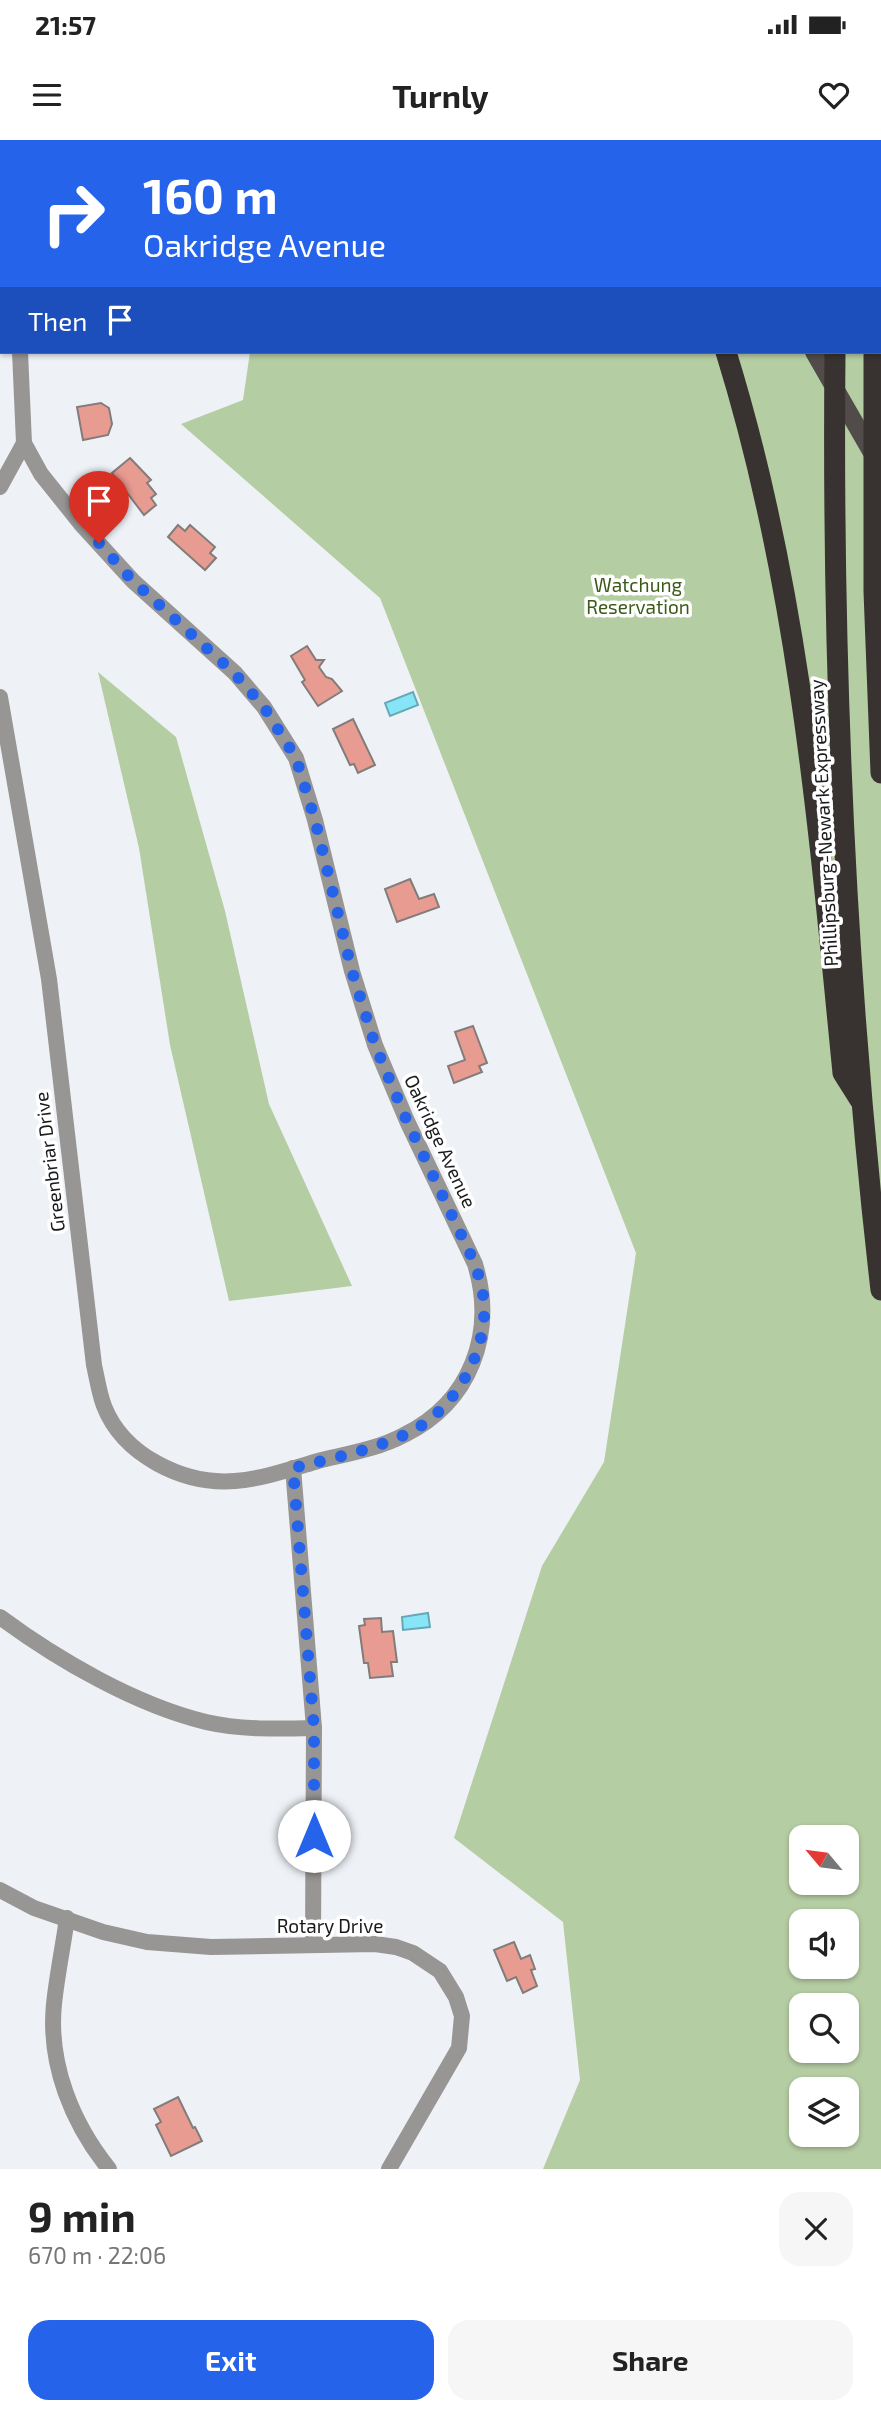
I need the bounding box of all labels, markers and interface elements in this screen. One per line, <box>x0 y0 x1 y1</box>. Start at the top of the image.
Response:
text: 21:57 <box>35 9 96 40</box>
icon: menu <box>28 76 66 114</box>
text: Turnly <box>392 76 489 114</box>
icon: heart <box>815 76 853 114</box>
text: 160 m <box>143 165 278 224</box>
icon: right <box>28 168 119 259</box>
text: Oakridge Avenue <box>143 225 386 263</box>
icon: arrive <box>101 301 139 339</box>
text: Then <box>28 305 87 336</box>
pin <box>69 471 129 543</box>
icon: arrive <box>80 482 118 520</box>
park label: Watchung Reservation <box>586 573 690 618</box>
street label: Phillipsburg-Newark Expressway <box>804 679 842 967</box>
street label: Oakridge Avenue <box>400 1071 482 1211</box>
street label: Greenbriar Drive <box>29 1091 69 1233</box>
position arrow <box>277 1799 351 1873</box>
north arrow <box>789 1825 859 1895</box>
map controls <box>789 1825 859 2147</box>
button: sound <box>789 1909 859 1979</box>
street label: Rotary Drive <box>277 1914 383 1937</box>
button: search <box>789 1993 859 2063</box>
button: layers <box>789 2077 859 2147</box>
text: 9 min <box>28 2190 136 2240</box>
button: close <box>779 2192 853 2266</box>
text: 670 m · 22:06 <box>28 2241 166 2269</box>
button: Exit <box>28 2320 434 2400</box>
button: Share <box>448 2320 853 2400</box>

